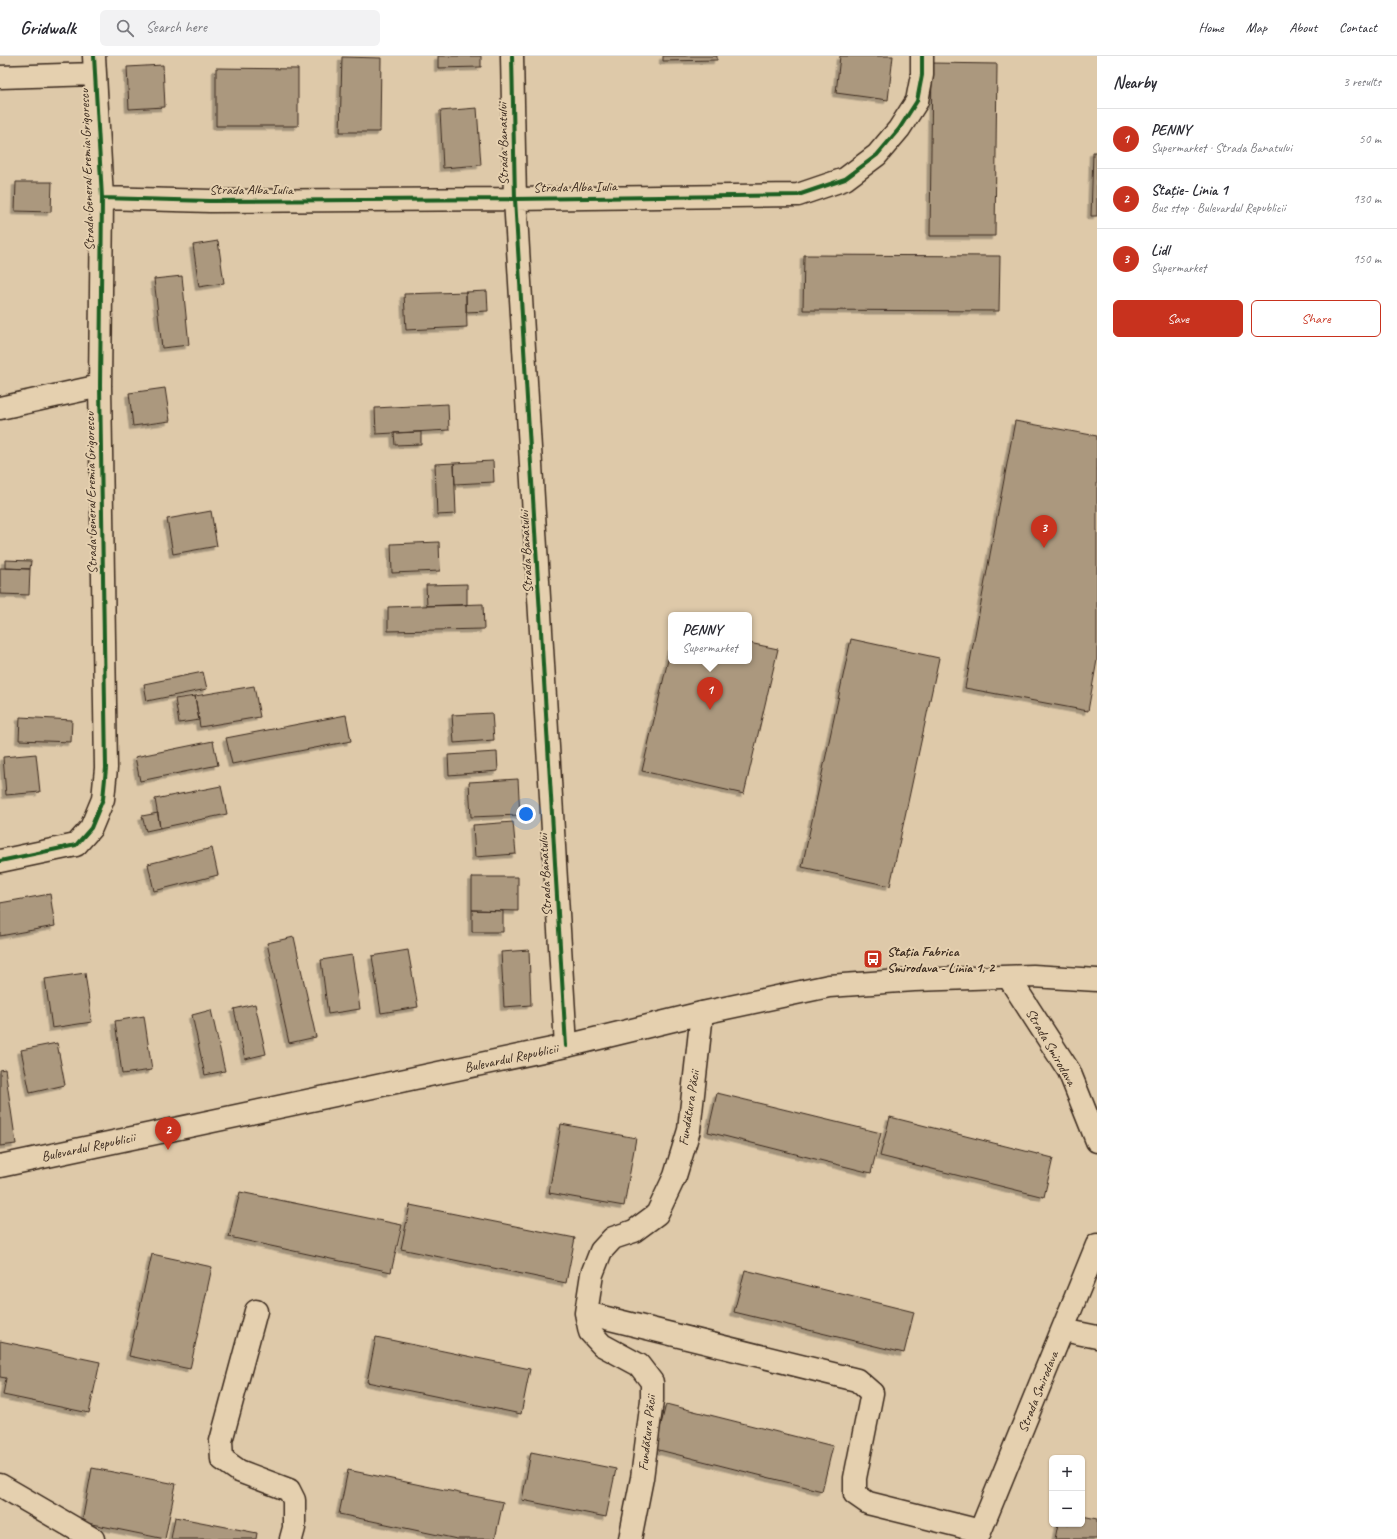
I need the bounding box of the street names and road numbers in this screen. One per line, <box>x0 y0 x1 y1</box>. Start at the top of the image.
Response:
street label: Strada General Eremia Grigorescu <box>76 88 98 251</box>
street label: Strada Banatului <box>494 100 512 186</box>
street label: Strada Alba Iulia <box>533 178 618 196</box>
street label: Strada Alba Iulia <box>209 181 294 198</box>
street label: Strada General Eremia Grigorescu <box>81 411 101 574</box>
street label: Strada Banatului <box>515 508 537 594</box>
street label: Strada Banatului <box>534 831 556 917</box>
street label: Strada Smirodava <box>1022 1005 1081 1090</box>
street label: Bulevardul Republicii <box>463 1039 562 1076</box>
street label: Fundătura Păcii <box>675 1067 704 1147</box>
street label: Bulevardul Republicii <box>40 1128 139 1165</box>
street label: Strada Smirodava <box>1014 1348 1062 1435</box>
street label: Fundătura Păcii <box>635 1392 660 1472</box>

